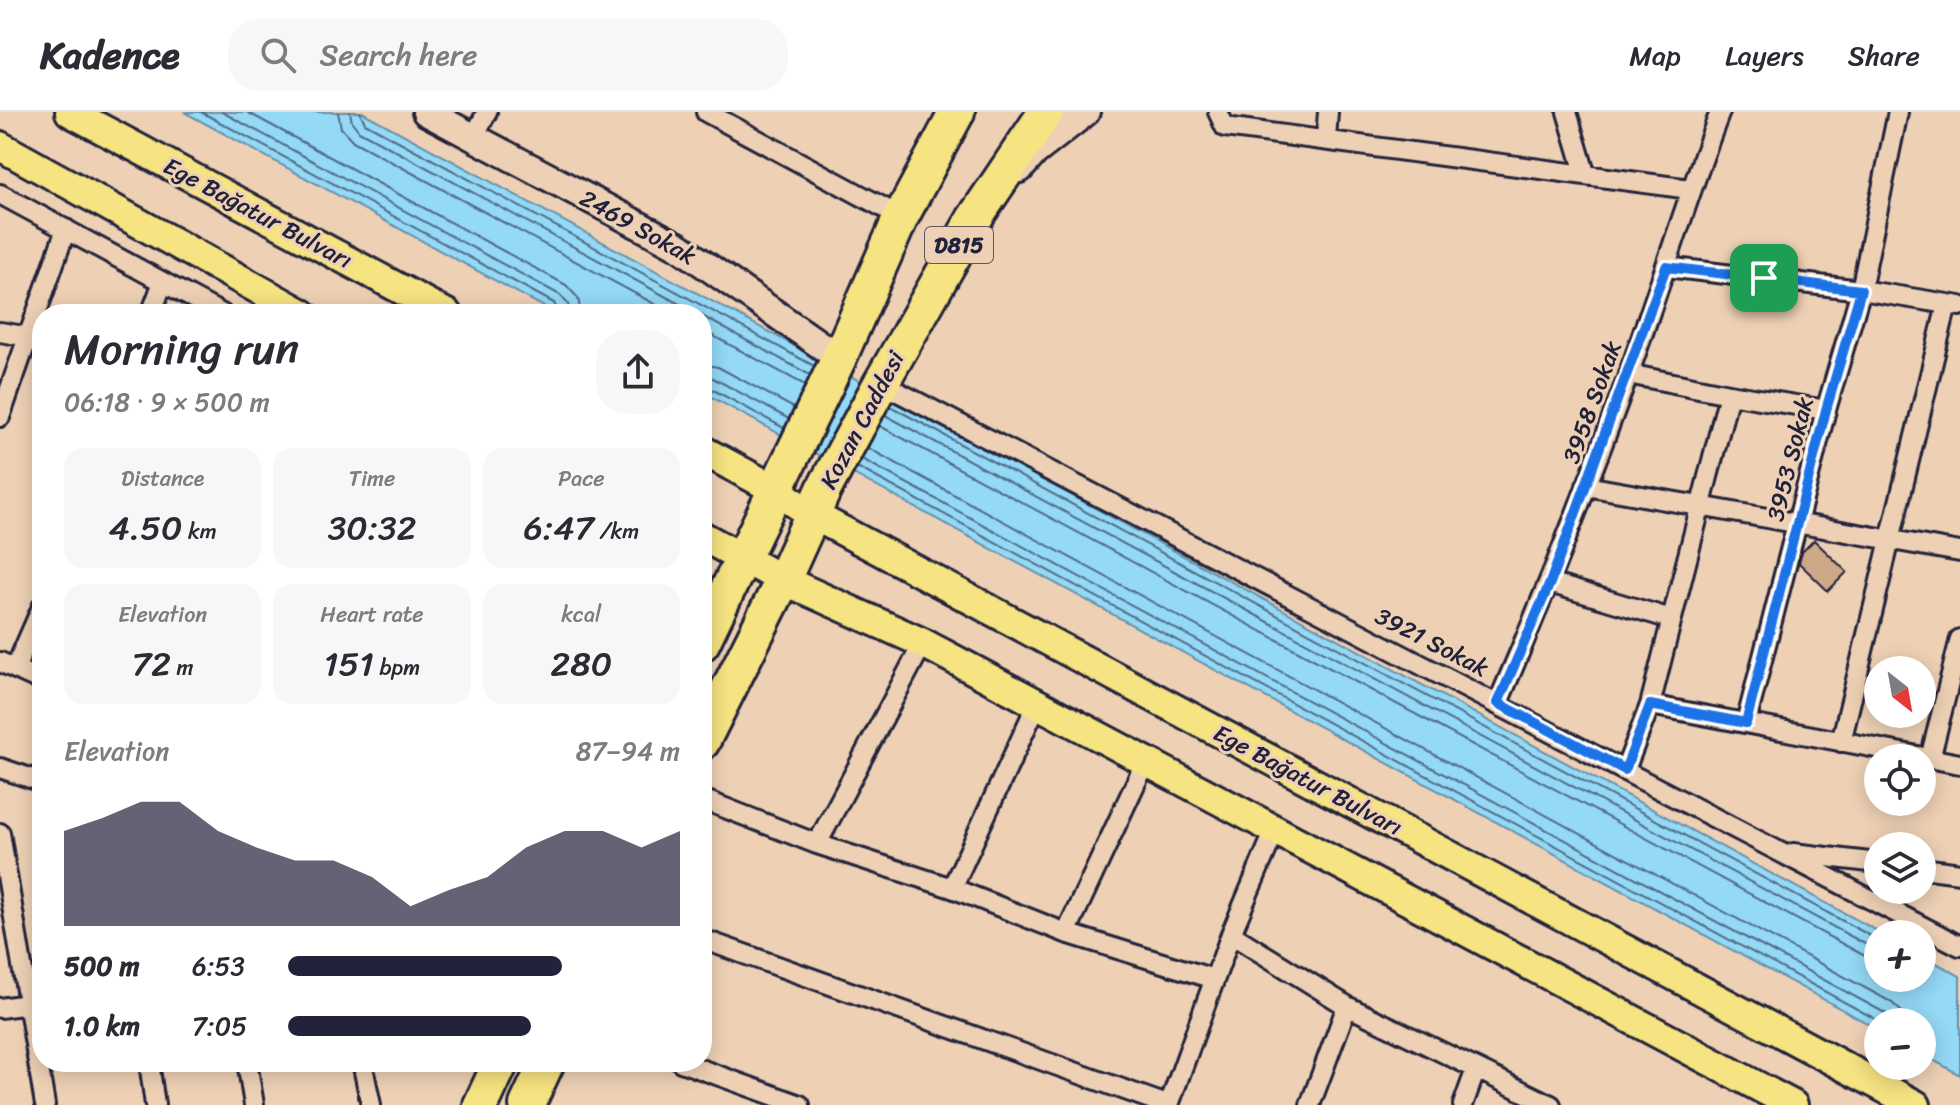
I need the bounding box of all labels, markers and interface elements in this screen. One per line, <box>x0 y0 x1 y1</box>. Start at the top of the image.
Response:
search box <box>228 19 788 91</box>
text: Kadence <box>40 22 180 89</box>
text: Search here <box>320 28 478 82</box>
text: Map <box>1629 31 1681 80</box>
text: Layers <box>1725 31 1804 80</box>
text: Share <box>1848 31 1920 80</box>
icon: search <box>256 33 300 77</box>
street label: Ege Bağatur Bulvarı <box>156 145 360 281</box>
street label: 2469 Sokak <box>572 178 704 277</box>
road number: D815 <box>925 227 993 263</box>
pin <box>1730 244 1798 312</box>
icon: arrive <box>1742 256 1786 300</box>
text: Morning run <box>64 310 299 388</box>
button: share <box>596 330 680 414</box>
street label: 3958 Sokak <box>1550 334 1634 469</box>
street label: Kozan Caddesi <box>808 342 917 497</box>
text: 06:18 · 9 × 500 m <box>64 379 270 425</box>
street label: 3953 Sokak <box>1754 392 1826 526</box>
text: Distance <box>121 459 204 498</box>
text: Time <box>349 459 395 498</box>
text: Pace <box>558 459 605 498</box>
text: 4.50 <box>109 498 182 558</box>
text: 30:32 <box>328 498 416 558</box>
text: 6:47 <box>524 498 594 558</box>
text: km <box>182 512 217 551</box>
text: /km <box>594 512 639 551</box>
text: Elevation <box>118 595 207 634</box>
text: Heart rate <box>320 595 424 634</box>
text: kcal <box>561 595 601 634</box>
street label: 3921 Sokak <box>1368 595 1497 689</box>
text: 72 <box>132 634 171 694</box>
text: 151 <box>324 634 374 694</box>
text: 280 <box>551 634 612 694</box>
text: m <box>171 648 194 687</box>
text: bpm <box>374 648 420 687</box>
north arrow <box>1864 656 1936 728</box>
map controls <box>1864 656 1936 1080</box>
street label: Ege Bağatur Bulvarı <box>1206 712 1410 848</box>
text: Elevation <box>64 728 169 774</box>
text: 87–94 m <box>576 728 680 774</box>
button: locate <box>1864 744 1936 816</box>
button: layers <box>1864 832 1936 904</box>
button: + <box>1864 920 1936 992</box>
text: 500 m <box>64 943 139 989</box>
text: 6:53 <box>192 943 245 989</box>
text: 1.0 km <box>64 1003 140 1049</box>
text: 7:05 <box>192 1003 247 1049</box>
button: − <box>1864 1008 1936 1080</box>

